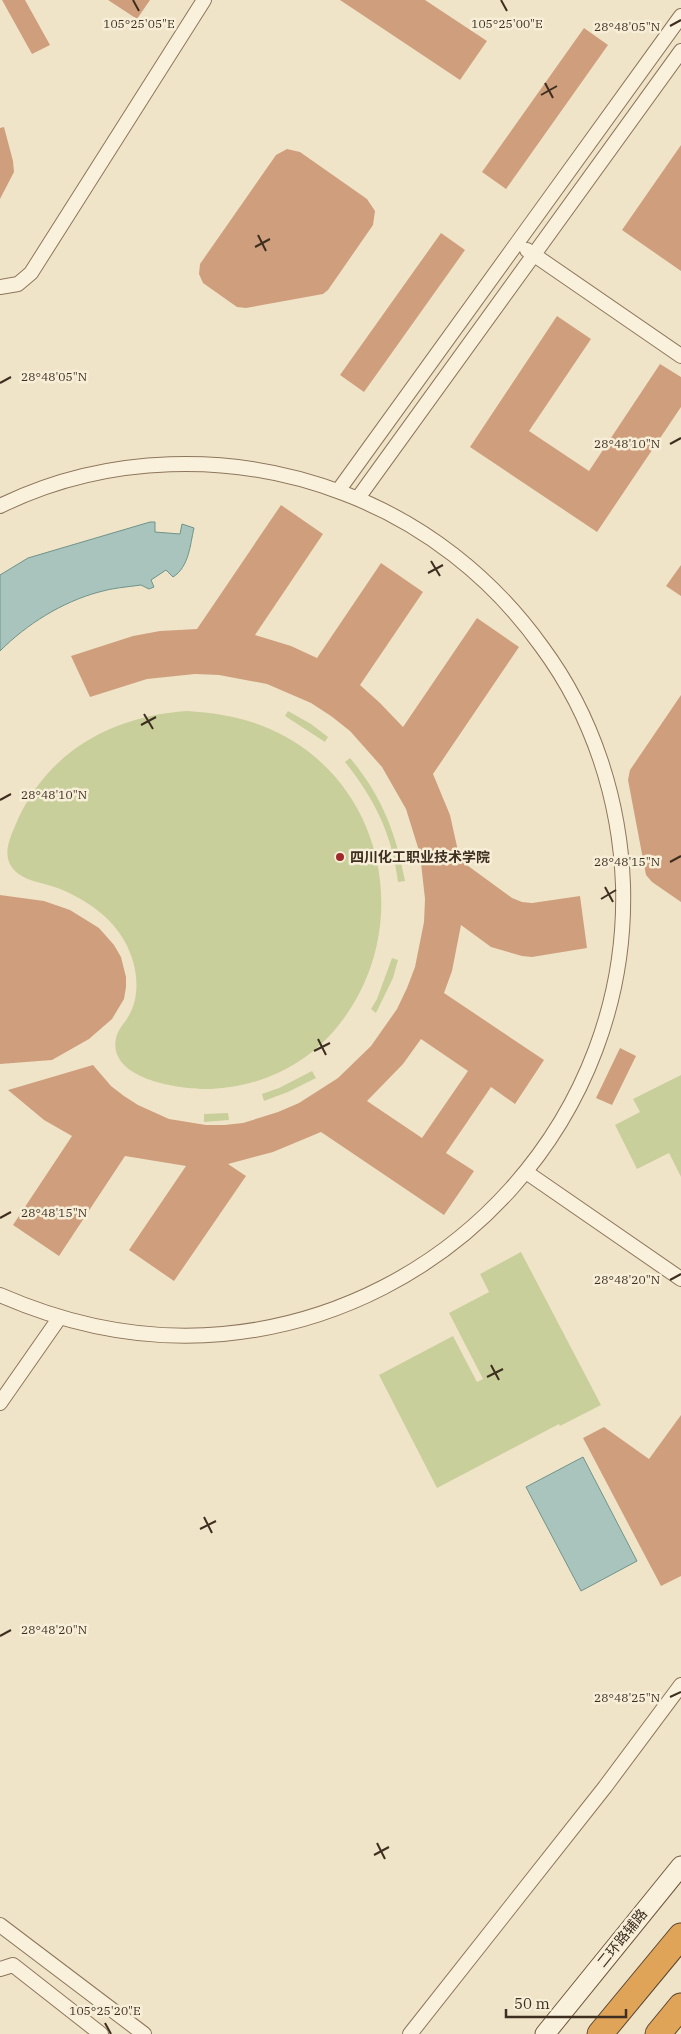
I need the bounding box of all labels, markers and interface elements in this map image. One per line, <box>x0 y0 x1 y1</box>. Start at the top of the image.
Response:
text: 105°25'05"E <box>103 16 175 31</box>
text: 105°25'00"E <box>471 16 543 31</box>
text: 28°48'05"N <box>594 19 660 34</box>
text: 28°48'05"N <box>21 369 87 384</box>
text: 28°48'10"N <box>594 436 660 451</box>
text: 28°48'10"N <box>21 787 87 802</box>
place label: 四川化工职业技术学院 <box>350 848 490 866</box>
marker: 四川化工职业技术学院 <box>334 851 346 863</box>
text: 28°48'15"N <box>594 854 660 869</box>
text: 28°48'15"N <box>21 1205 87 1220</box>
text: 28°48'20"N <box>594 1272 660 1287</box>
text: 28°48'20"N <box>21 1622 87 1637</box>
text: 28°48'25"N <box>594 1690 660 1705</box>
street label: 二环路辅路 <box>593 1905 651 1971</box>
scale bar <box>506 1986 626 2018</box>
text: 50 m <box>514 1994 550 2013</box>
text: 105°25'20"E <box>69 2003 141 2018</box>

